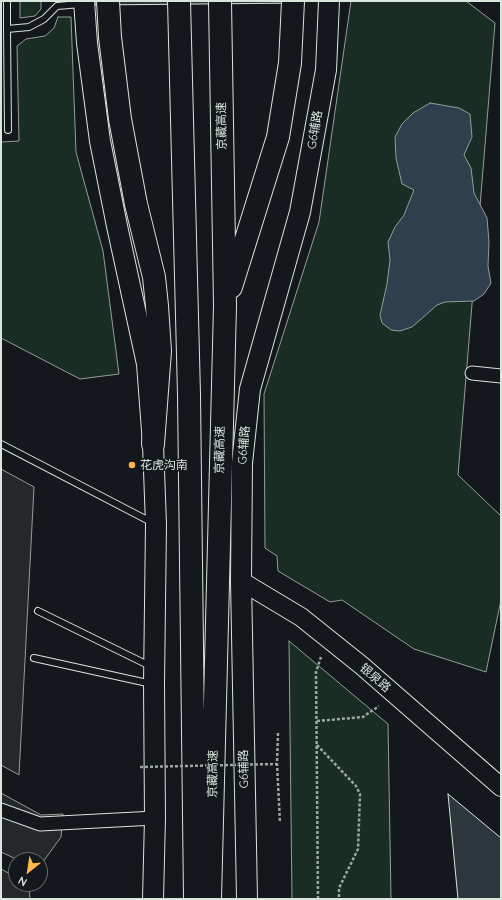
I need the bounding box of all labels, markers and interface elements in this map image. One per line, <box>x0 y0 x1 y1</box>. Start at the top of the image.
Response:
street label: 京藏高速 <box>214 102 230 150</box>
street label: G6辅路 <box>305 110 325 150</box>
street label: G6辅路 <box>235 425 253 465</box>
street label: 京藏高速 <box>212 426 228 474</box>
place label: 花虎沟南 <box>140 458 188 472</box>
marker: 花虎沟南 <box>127 460 137 470</box>
street label: 银泉路 <box>357 661 393 695</box>
street label: G6辅路 <box>236 749 252 789</box>
street label: 京藏高速 <box>205 750 221 798</box>
north arrow <box>8 852 48 892</box>
text: N <box>15 873 30 890</box>

